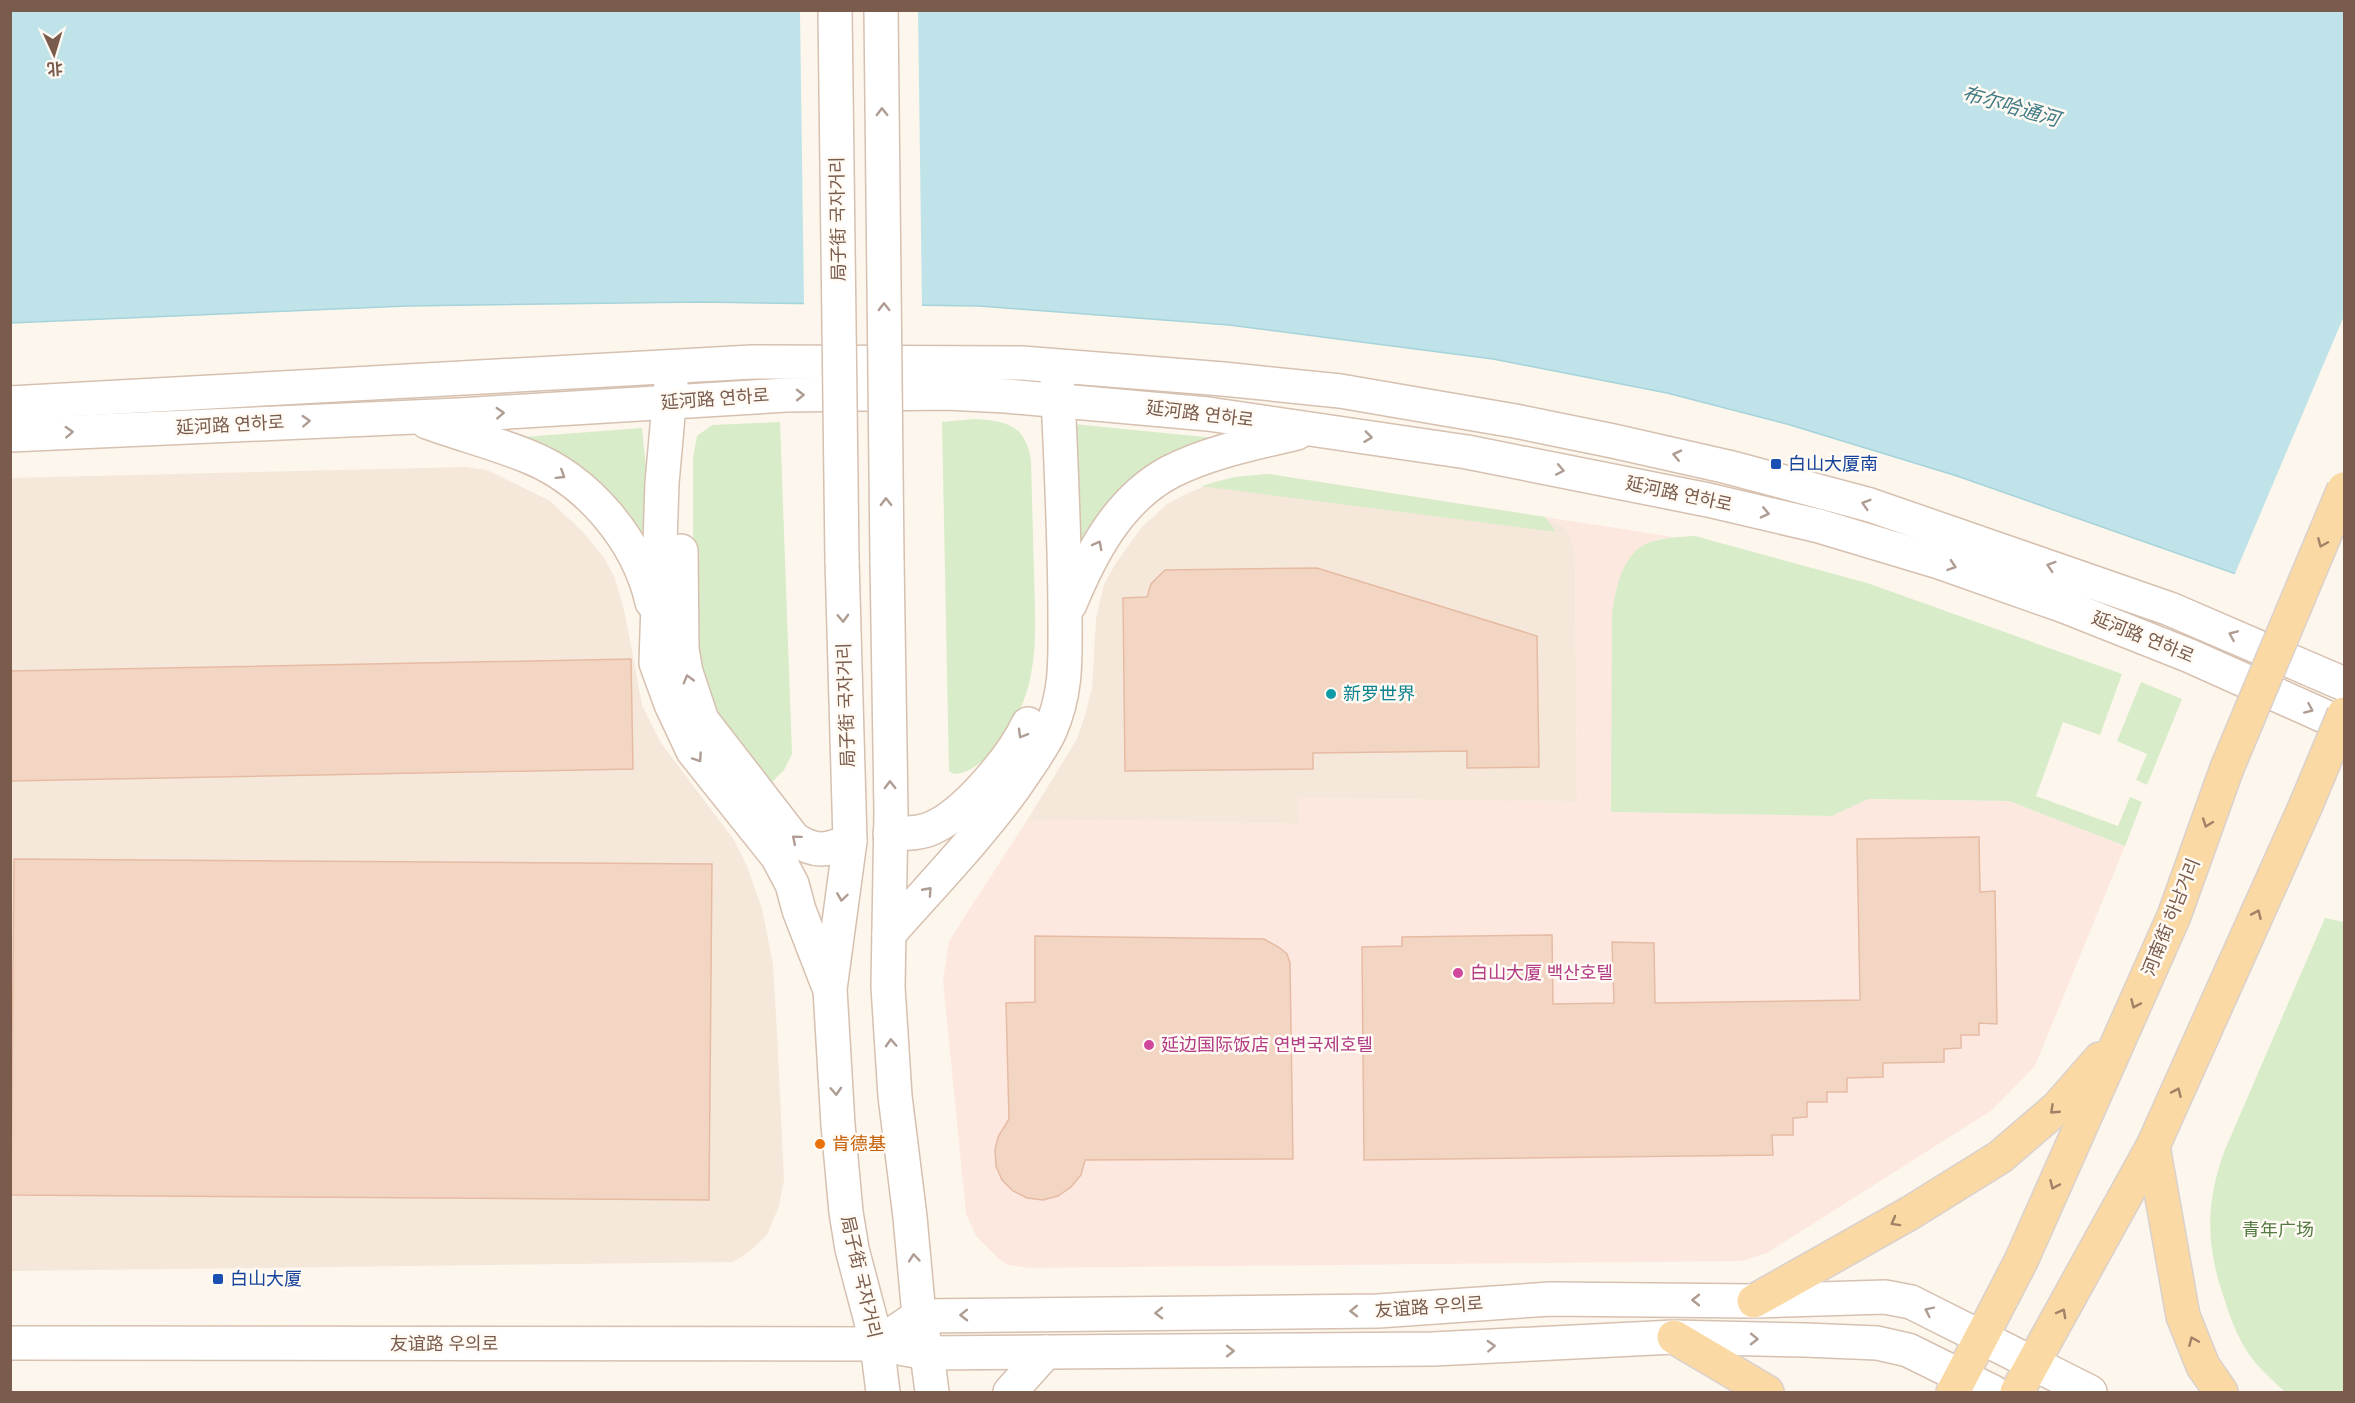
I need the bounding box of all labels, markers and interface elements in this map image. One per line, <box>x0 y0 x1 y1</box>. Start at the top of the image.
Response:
north arrow <box>24 24 84 84</box>
text: 北 <box>46 58 64 79</box>
water label: 布尔哈通河 <box>1960 81 2066 132</box>
one-way arrow <box>876 107 888 116</box>
street label: 局子街 국자거리 <box>826 156 850 282</box>
one-way arrow <box>878 302 890 311</box>
street label: 延河路 연하로 <box>660 384 770 414</box>
one-way arrow <box>795 389 804 401</box>
street label: 延河路 연하로 <box>1145 396 1255 432</box>
one-way arrow <box>496 406 505 419</box>
street label: 延河路 연하로 <box>175 411 285 439</box>
one-way arrow <box>301 415 310 428</box>
one-way arrow <box>64 426 73 439</box>
one-way arrow <box>1364 430 1373 442</box>
one-way arrow <box>1672 450 1682 463</box>
place label: 白山大厦南 <box>1788 453 1878 475</box>
marker: 白山大厦南 <box>1769 457 1783 471</box>
one-way arrow <box>1555 463 1565 476</box>
one-way arrow <box>555 467 565 479</box>
street label: 延河路 연하로 <box>1624 472 1734 516</box>
one-way arrow <box>880 497 892 506</box>
one-way arrow <box>1861 499 1872 511</box>
one-way arrow <box>1759 506 1769 519</box>
one-way arrow <box>2317 537 2329 548</box>
one-way arrow <box>1091 541 1102 551</box>
one-way arrow <box>1946 559 1957 572</box>
one-way arrow <box>2046 561 2057 574</box>
street label: 延河路 연하로 <box>2089 606 2197 668</box>
one-way arrow <box>837 614 850 623</box>
one-way arrow <box>2228 630 2239 642</box>
street label: 局子街 국자거리 <box>833 642 859 768</box>
one-way arrow <box>683 674 695 685</box>
place label: 新罗世界 <box>1343 683 1415 705</box>
marker: 新罗世界 <box>1324 687 1338 701</box>
one-way arrow <box>2302 701 2313 713</box>
one-way arrow <box>1018 728 1030 738</box>
one-way arrow <box>691 752 703 762</box>
one-way arrow <box>884 781 896 790</box>
one-way arrow <box>2202 817 2215 828</box>
one-way arrow <box>792 835 803 846</box>
street label: 河南街 하남거리 <box>2137 855 2205 979</box>
one-way arrow <box>921 887 932 897</box>
one-way arrow <box>836 892 849 901</box>
one-way arrow <box>2250 910 2262 921</box>
place label: 白山大厦 백산호텔 <box>1470 962 1613 984</box>
marker: 白山大厦 백산호텔 <box>1451 966 1465 980</box>
one-way arrow <box>2130 997 2142 1008</box>
place label: 延边国际饭店 연변국제호텔 <box>1161 1034 1373 1056</box>
one-way arrow <box>885 1038 898 1047</box>
marker: 延边国际饭店 연변국제호텔 <box>1142 1038 1156 1052</box>
one-way arrow <box>829 1086 842 1095</box>
one-way arrow <box>2170 1088 2182 1099</box>
one-way arrow <box>2050 1103 2060 1114</box>
place label: 肯德基 <box>832 1133 886 1155</box>
marker: 肯德基 <box>813 1137 827 1151</box>
one-way arrow <box>2050 1178 2062 1189</box>
street label: 局子街 국자거리 <box>836 1214 886 1340</box>
one-way arrow <box>1890 1214 1901 1226</box>
park label: 青年广场 <box>2242 1219 2314 1241</box>
one-way arrow <box>908 1253 921 1262</box>
place label: 白山大厦 <box>230 1268 302 1290</box>
marker: 白山大厦 <box>211 1272 225 1286</box>
street label: 友谊路 우의로 <box>1374 1292 1484 1322</box>
one-way arrow <box>1691 1294 1700 1306</box>
one-way arrow <box>1350 1305 1359 1317</box>
one-way arrow <box>1155 1307 1164 1319</box>
one-way arrow <box>1924 1307 1935 1319</box>
one-way arrow <box>960 1309 969 1321</box>
one-way arrow <box>2055 1309 2066 1319</box>
street label: 友谊路 우의로 <box>390 1333 498 1355</box>
one-way arrow <box>1749 1333 1758 1345</box>
one-way arrow <box>2188 1336 2200 1347</box>
one-way arrow <box>1487 1340 1496 1353</box>
one-way arrow <box>1226 1345 1235 1357</box>

